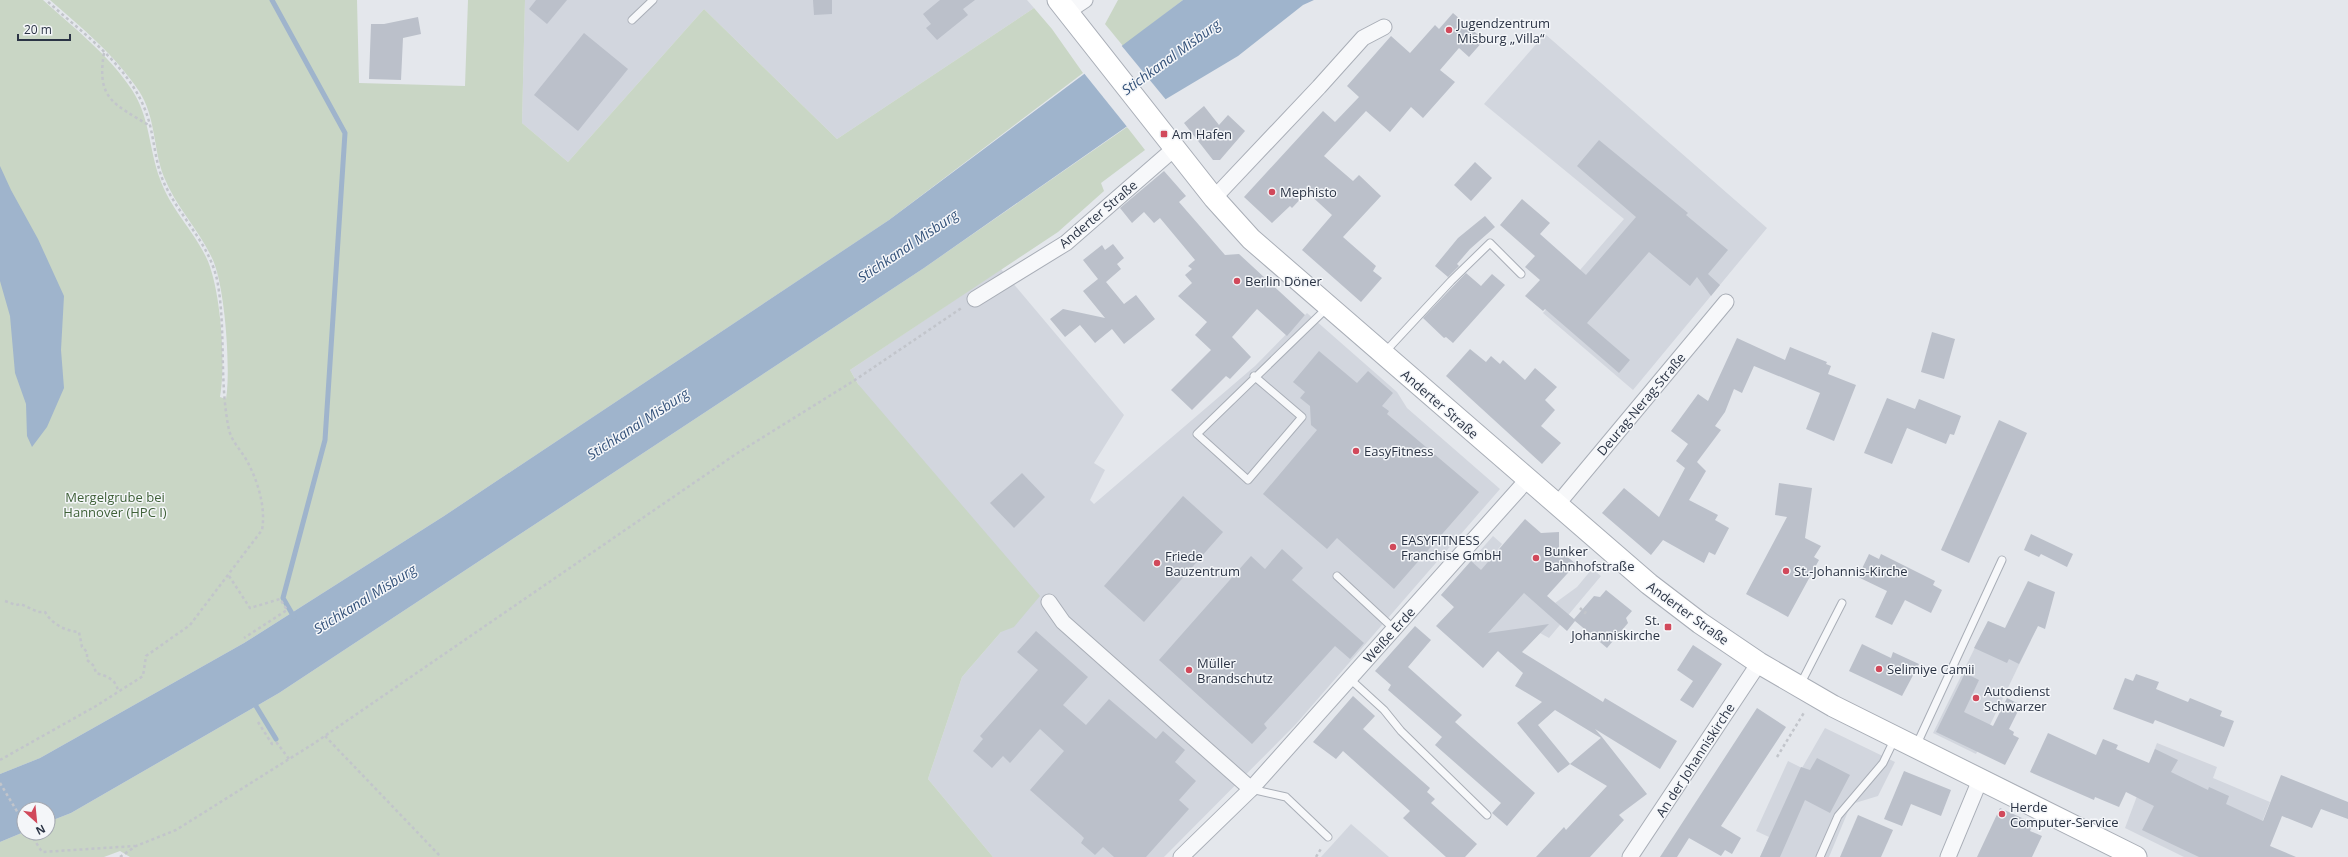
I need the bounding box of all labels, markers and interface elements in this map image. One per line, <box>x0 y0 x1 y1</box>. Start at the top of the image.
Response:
water label: Stichkanal Misburg <box>1117 14 1225 99</box>
place label: Jugendzentrum Misburg „Villa“ <box>1455 14 1550 47</box>
scale bar <box>18 16 70 42</box>
text: 20 m <box>24 21 52 38</box>
marker: Jugendzentrum Misburg „Villa“ <box>1444 25 1454 35</box>
place label: Am Hafen <box>1172 125 1232 143</box>
marker: Am Hafen <box>1159 129 1169 139</box>
street label: Anderter Straße <box>1055 176 1141 252</box>
place label: Mephisto <box>1280 183 1337 201</box>
marker: Mephisto <box>1267 187 1277 197</box>
water label: Stichkanal Misburg <box>854 204 962 286</box>
place label: Berlin Döner <box>1245 272 1322 290</box>
marker: Berlin Döner <box>1232 276 1242 286</box>
street label: Deurag-Nerag-Straße <box>1593 349 1689 459</box>
street label: Anderter Straße <box>1397 365 1483 443</box>
water label: Stichkanal Misburg <box>583 383 693 464</box>
place label: EasyFitness <box>1364 442 1433 460</box>
marker: EasyFitness <box>1351 446 1361 456</box>
park label: Mergelgrube bei Hannover (HPC I) <box>63 488 167 521</box>
place label: EASYFITNESS Franchise GmbH <box>1401 531 1502 564</box>
marker: EASYFITNESS Franchise GmbH <box>1388 542 1398 552</box>
place label: Bunker Bahnhofstraße <box>1544 542 1635 575</box>
place label: Friede Bauzentrum <box>1165 547 1240 580</box>
marker: Bunker Bahnhofstraße <box>1531 553 1541 563</box>
marker: Friede Bauzentrum <box>1152 558 1162 568</box>
water label: Stichkanal Misburg <box>310 559 420 638</box>
place label: St.-Johannis-Kirche <box>1794 562 1908 580</box>
marker: St.-Johannis-Kirche <box>1781 566 1791 576</box>
street label: Anderter Straße <box>1643 577 1733 649</box>
street label: Weiße Erde <box>1359 603 1419 667</box>
place label: St. Johanniskirche <box>1569 611 1660 644</box>
marker: St. Johanniskirche <box>1663 622 1673 632</box>
place label: Müller Brandschutz <box>1197 654 1273 687</box>
place label: Selimiye Camii <box>1887 660 1975 678</box>
marker: Selimiye Camii <box>1874 664 1884 674</box>
marker: Müller Brandschutz <box>1184 665 1194 675</box>
place label: Autodienst Schwarzer <box>1984 682 2050 715</box>
marker: Autodienst Schwarzer <box>1971 693 1981 703</box>
street label: An der Johanniskirche <box>1651 700 1739 820</box>
place label: Herde Computer-Service <box>2010 798 2118 831</box>
north arrow <box>16 801 56 841</box>
marker: Herde Computer-Service <box>1997 809 2007 819</box>
text: N <box>33 822 48 839</box>

